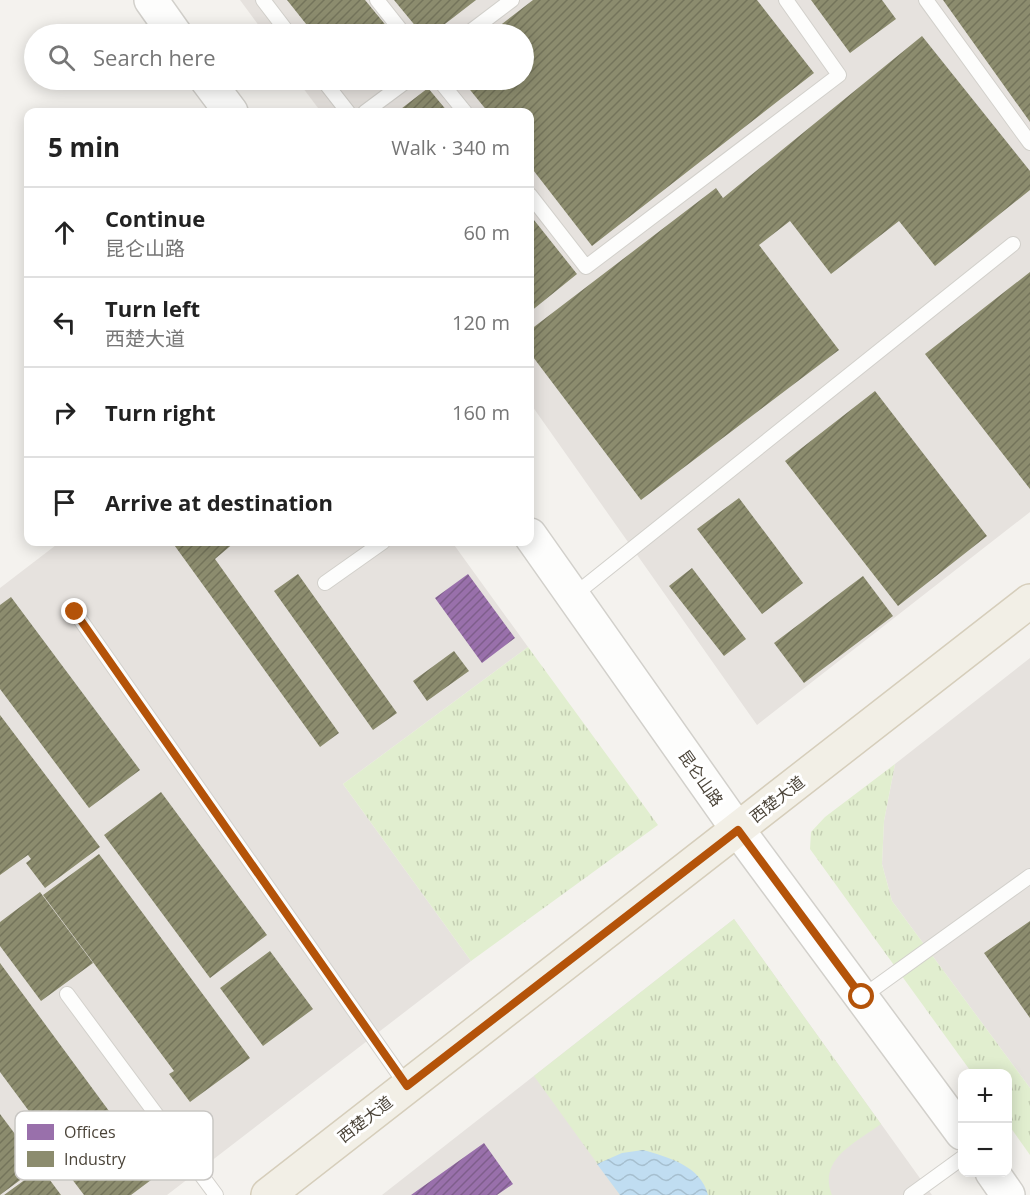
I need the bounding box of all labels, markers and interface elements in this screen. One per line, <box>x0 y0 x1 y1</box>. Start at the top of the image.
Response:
search box <box>24 24 534 90</box>
icon: search <box>45 41 78 74</box>
text: Search here <box>93 42 216 72</box>
text: 5 min <box>48 129 120 165</box>
text: Walk · 340 m <box>391 134 510 161</box>
text: Continue <box>105 203 205 233</box>
icon: ahead <box>48 216 81 249</box>
text: 60 m <box>463 219 510 246</box>
text: 昆仑山路 <box>105 235 185 262</box>
text: Turn left <box>105 293 200 323</box>
icon: left <box>48 306 81 339</box>
text: 120 m <box>452 309 510 336</box>
text: 西楚大道 <box>105 325 185 352</box>
icon: right <box>48 396 81 429</box>
text: Turn right <box>105 397 216 427</box>
text: 160 m <box>452 399 510 426</box>
icon: arrive <box>48 486 81 519</box>
text: Arrive at destination <box>105 487 333 517</box>
route end <box>61 598 87 624</box>
street label: 昆仑山路 <box>674 745 728 811</box>
street label: 西楚大道 <box>745 771 809 827</box>
route start <box>848 983 874 1009</box>
map controls <box>958 1069 1012 1177</box>
button: + <box>958 1069 1012 1123</box>
street label: 西楚大道 <box>333 1091 397 1147</box>
legend <box>15 1111 213 1180</box>
text: Offices <box>64 1121 116 1143</box>
button: − <box>958 1123 1012 1177</box>
text: Industry <box>64 1148 127 1170</box>

